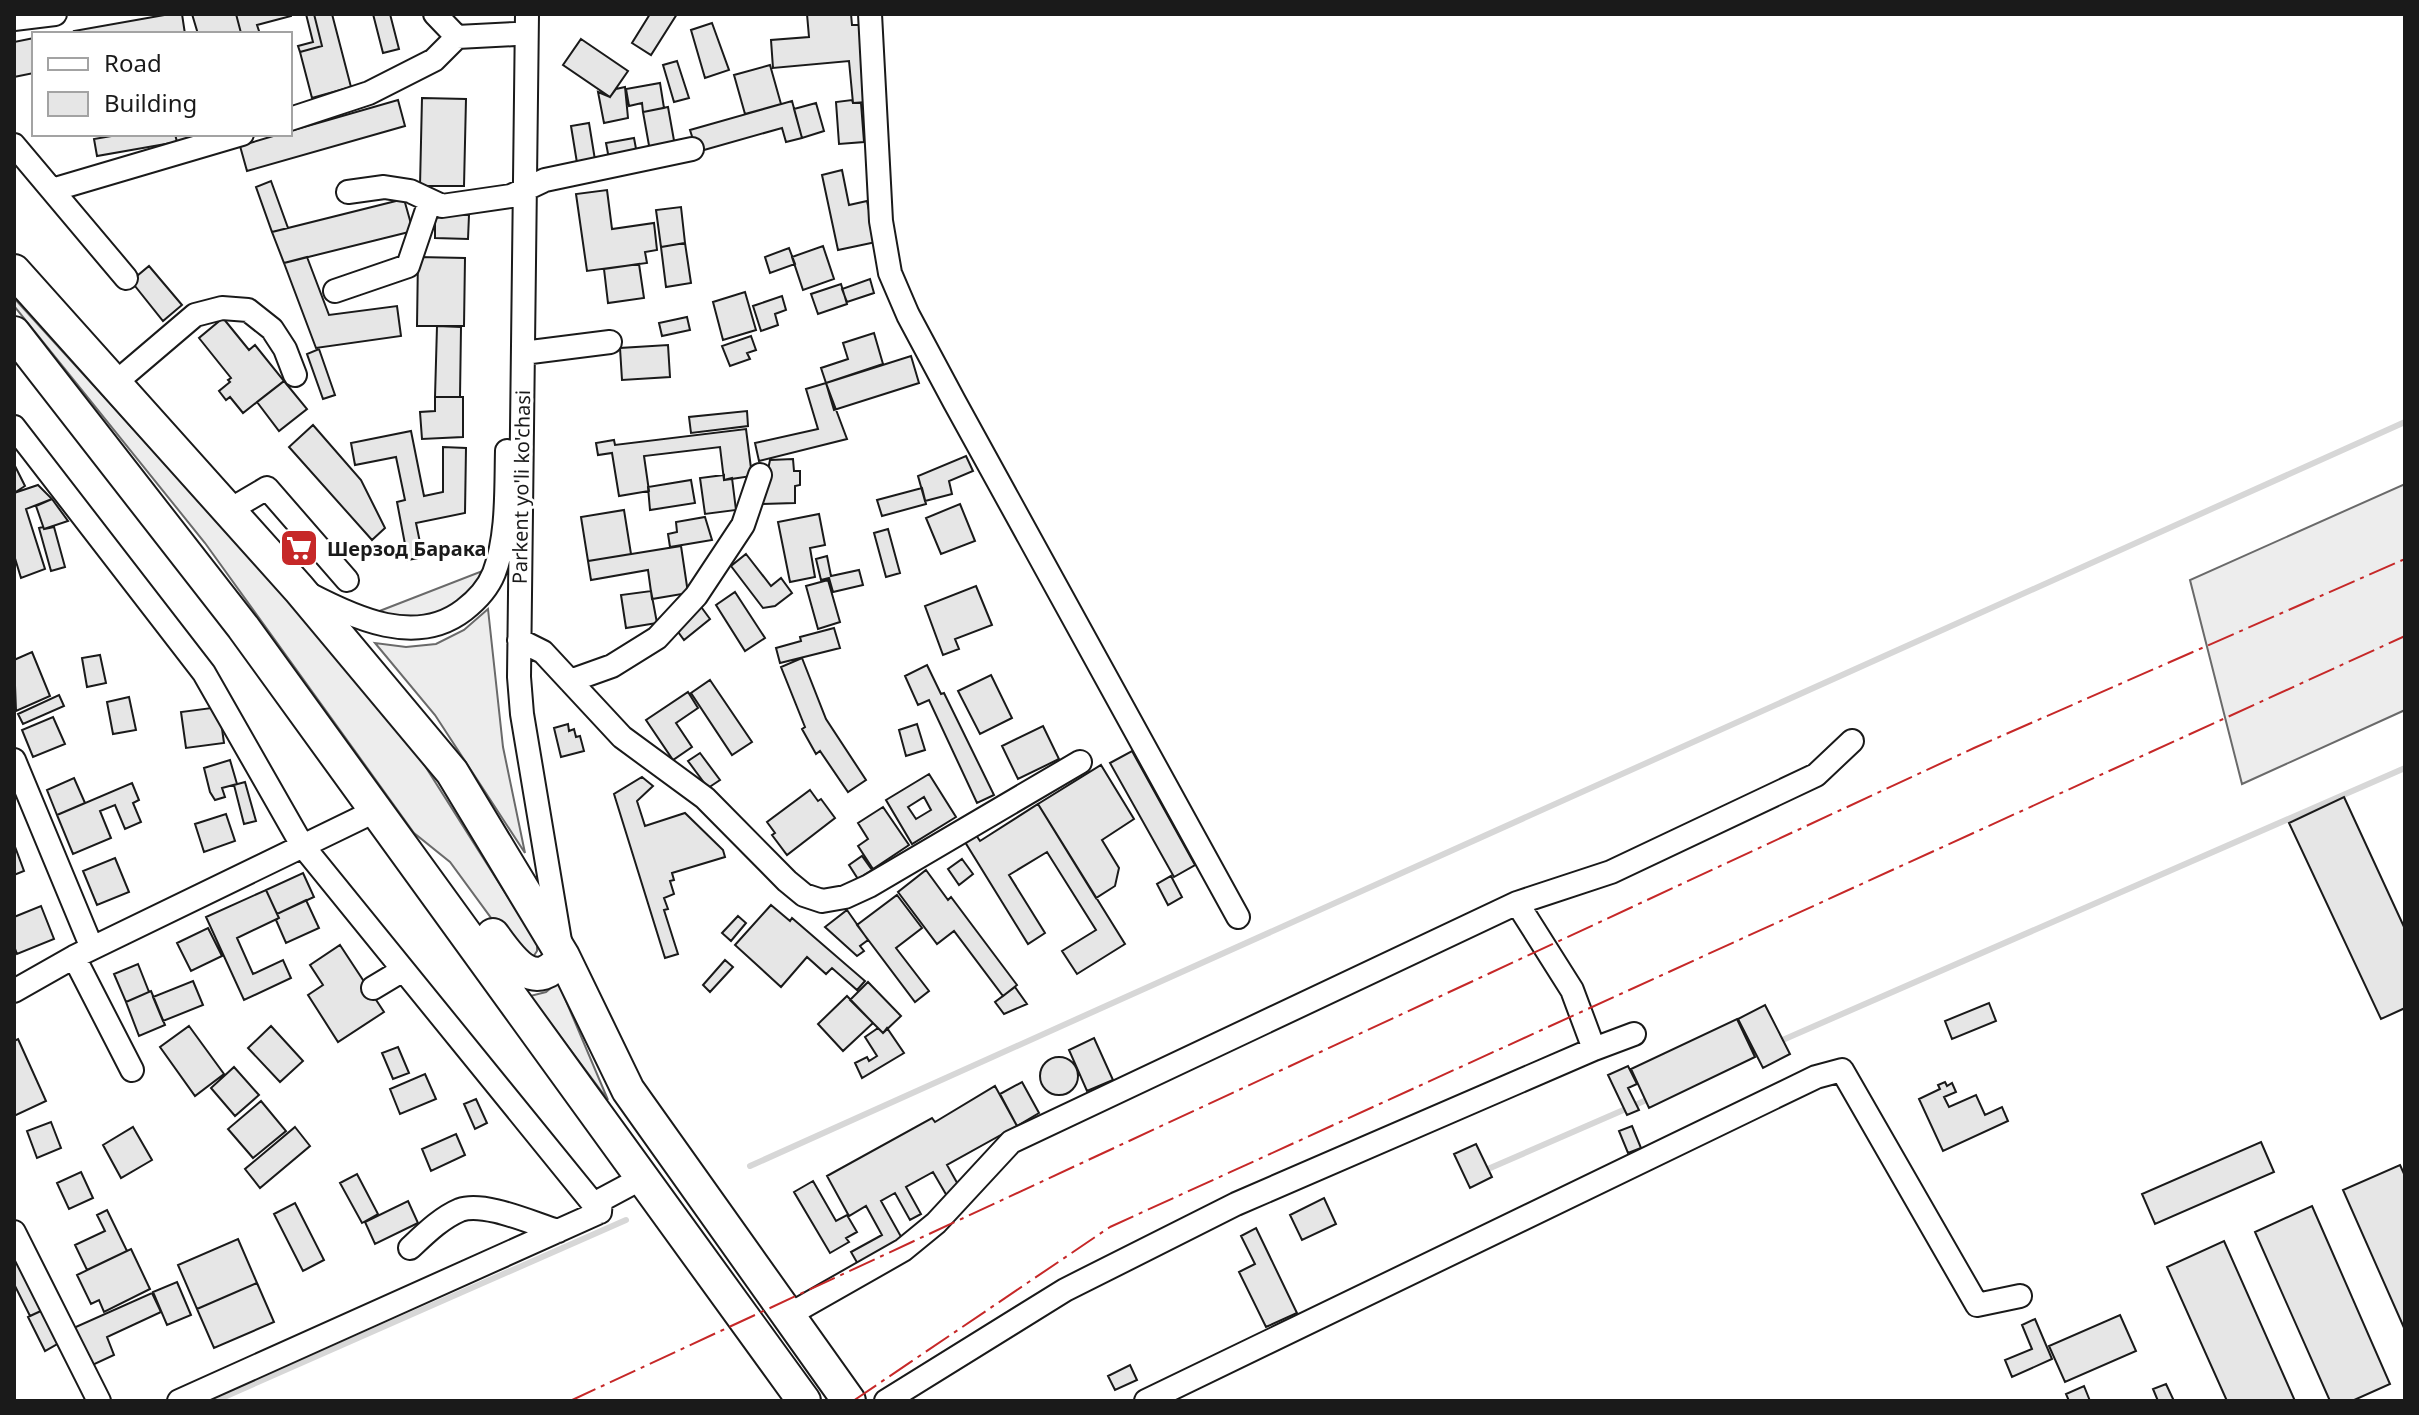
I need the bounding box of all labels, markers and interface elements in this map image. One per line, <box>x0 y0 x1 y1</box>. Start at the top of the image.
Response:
legend <box>32 32 292 136</box>
text: Road <box>104 46 162 79</box>
text: Building <box>104 86 197 119</box>
street label: Parkent yo'li ko'chasi <box>506 390 536 584</box>
supermarket icon: Шерзод Барака <box>278 527 320 569</box>
place label: Шерзод Барака <box>327 535 487 562</box>

